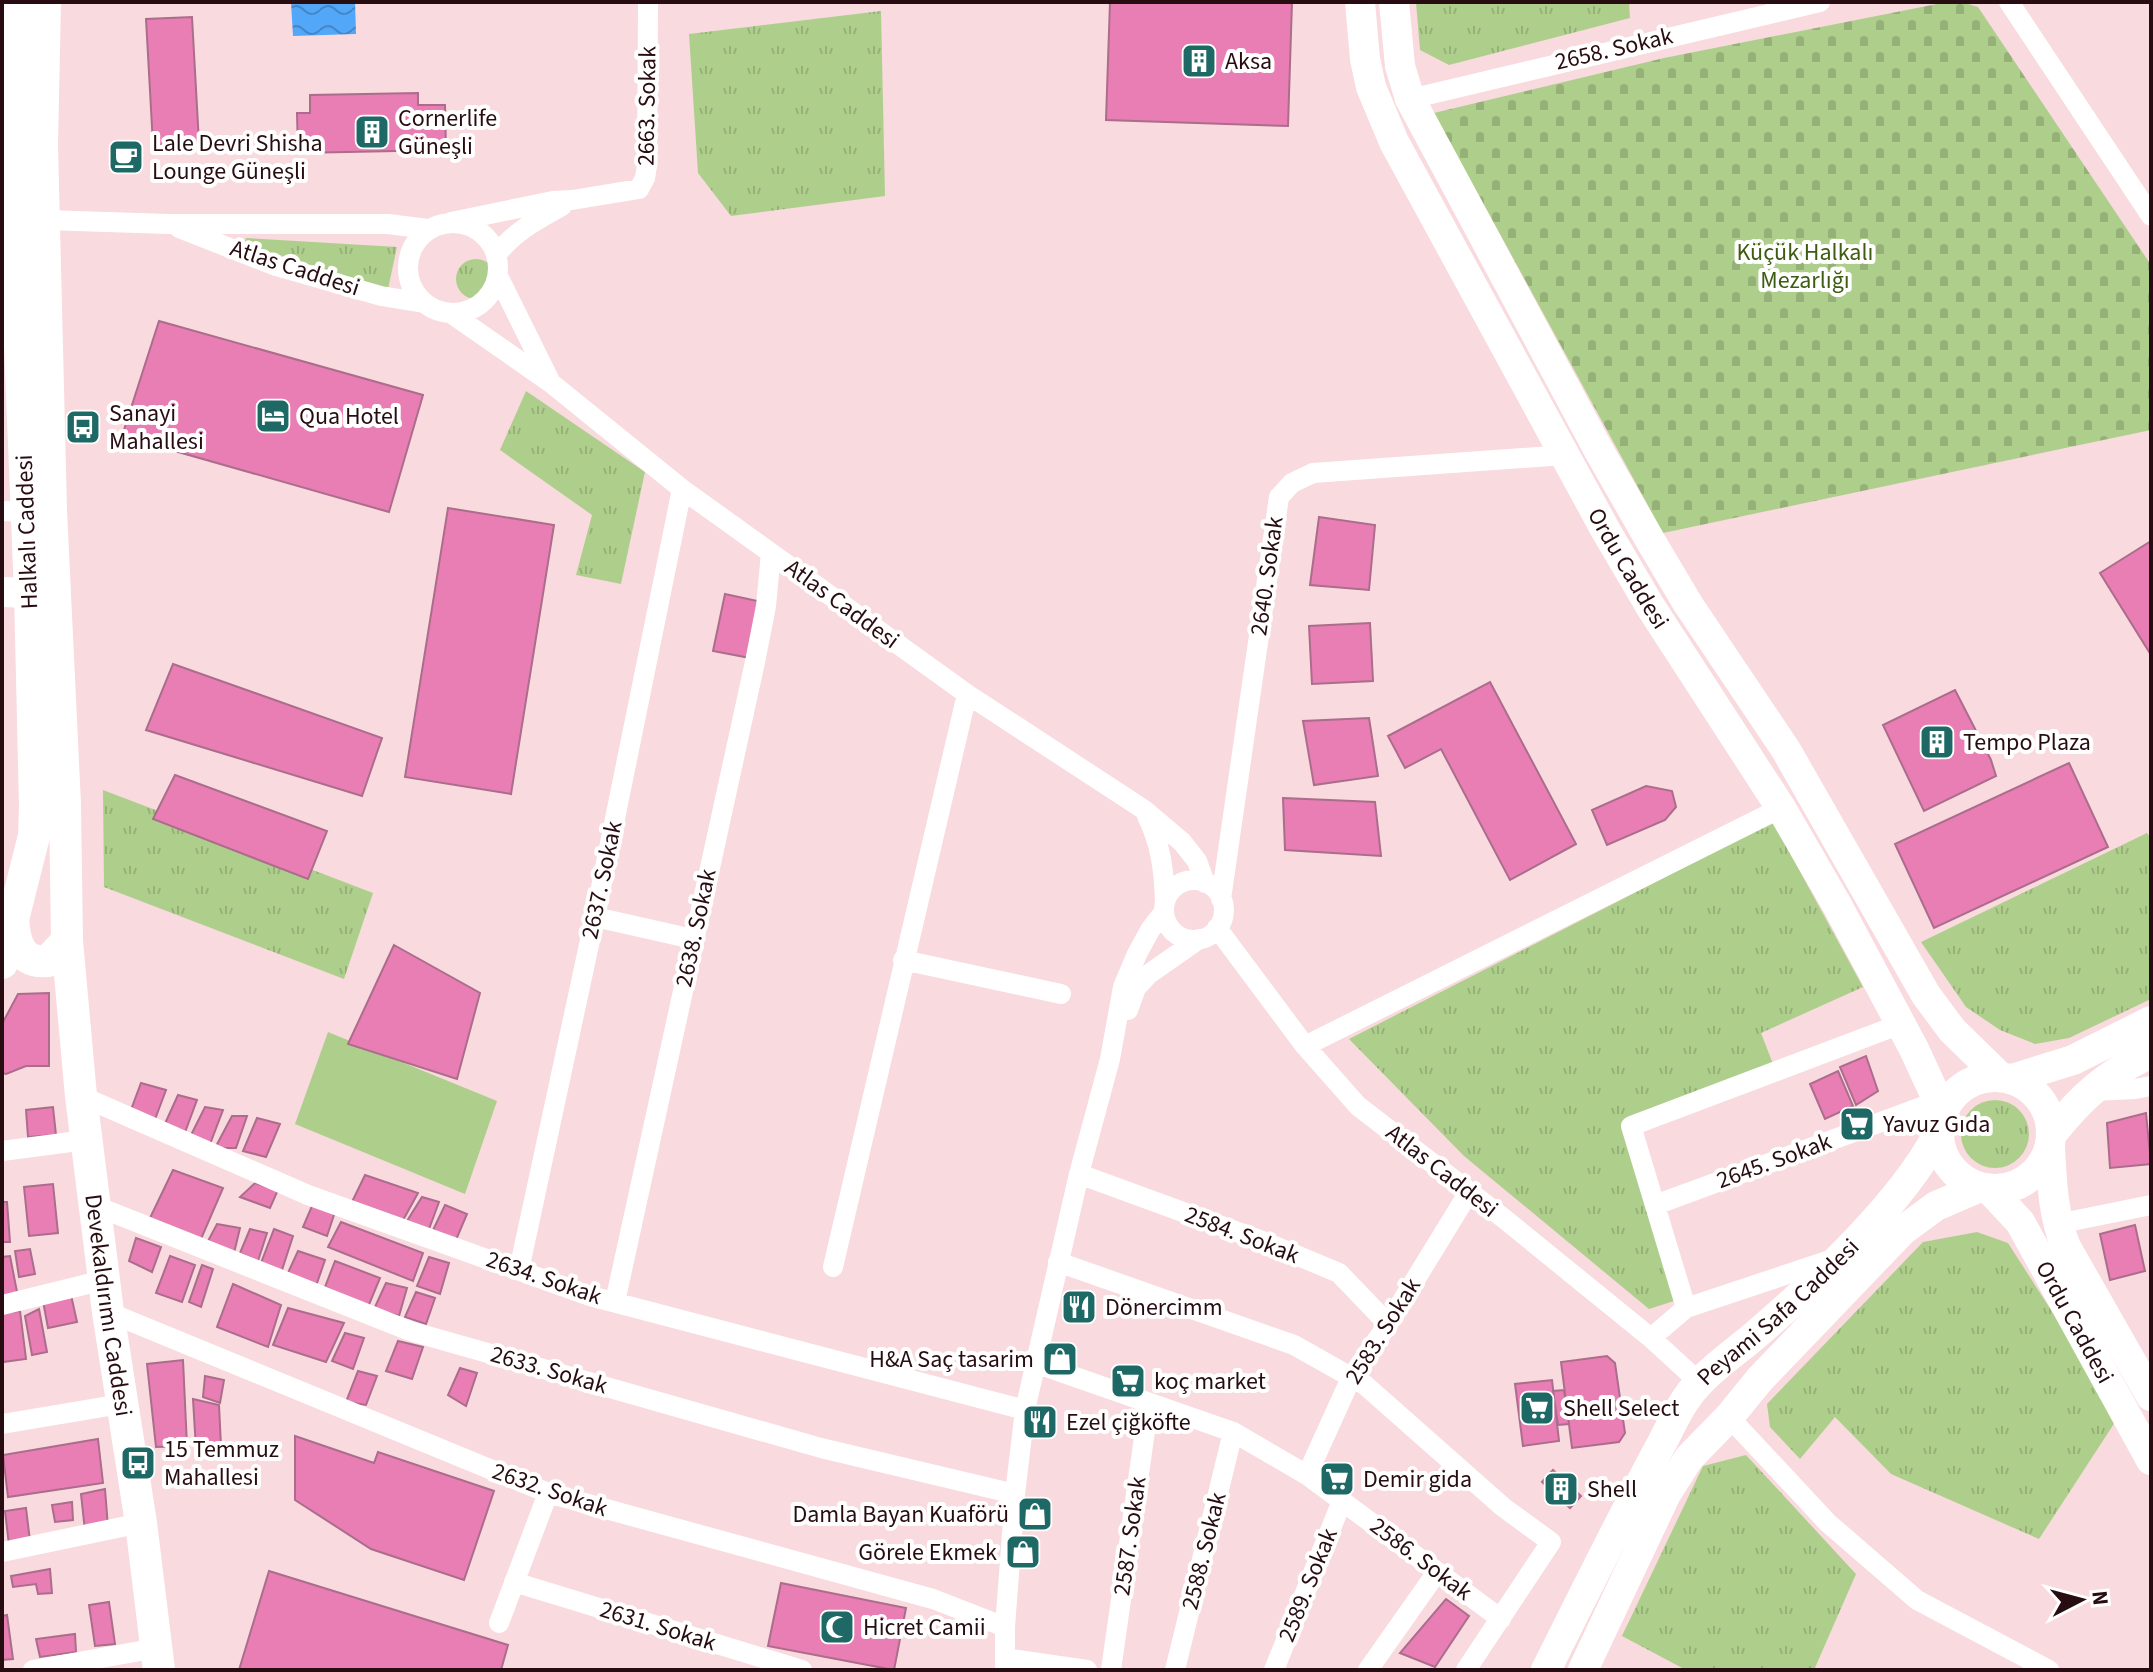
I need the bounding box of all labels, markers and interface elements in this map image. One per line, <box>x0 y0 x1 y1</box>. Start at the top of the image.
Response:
street label: 2658. Sokak <box>1552 18 1676 80</box>
building icon: Aksa <box>1180 42 1218 80</box>
place label: Aksa <box>1225 44 1272 79</box>
street label: 2663. Sokak <box>628 46 666 166</box>
place label: Cornerlife Güneşli <box>398 101 497 164</box>
building icon: Cornerlife Güneşli <box>353 113 391 151</box>
place label: Lale Devri Shisha Lounge Güneşli <box>152 126 323 189</box>
cafe icon: Lale Devri Shisha Lounge Güneşli <box>107 138 145 176</box>
street label: Atlas Caddesi <box>226 231 364 305</box>
park label: Küçük Halkalı Mezarlığı <box>1737 235 1873 298</box>
place label: Sanayi Mahallesi <box>109 396 204 459</box>
hotel icon: Qua Hotel <box>254 397 292 435</box>
place label: Qua Hotel <box>299 399 399 434</box>
bus stop icon: Sanayi Mahallesi <box>64 408 102 446</box>
street label: Halkalı Caddesi <box>7 454 47 610</box>
street label: Ordu Caddesi <box>1579 501 1678 636</box>
street label: 2640. Sokak <box>1241 514 1293 638</box>
street label: Atlas Caddesi <box>777 550 907 658</box>
building icon: Tempo Plaza <box>1918 723 1956 761</box>
place label: Tempo Plaza <box>1963 725 2091 760</box>
street label: 2637. Sokak <box>572 818 632 942</box>
street label: 2638. Sokak <box>666 866 726 990</box>
supermarket icon: Yavuz Gıda <box>1838 1105 1876 1143</box>
place label: Yavuz Gıda <box>1882 1107 1990 1142</box>
street label: Atlas Caddesi <box>1378 1116 1506 1226</box>
street label: 2645. Sokak <box>1712 1124 1836 1198</box>
street label: Devekaldırımı Caddesi <box>76 1192 142 1419</box>
street label: 2584. Sokak <box>1180 1197 1304 1273</box>
street label: Peyami Safa Caddesi <box>1689 1230 1867 1394</box>
street label: 2634. Sokak <box>482 1242 607 1314</box>
street label: Ordu Caddesi <box>2027 1254 2123 1390</box>
street label: 2583. Sokak <box>1336 1271 1430 1391</box>
restaurant icon: Dönercimm <box>1060 1288 1098 1326</box>
place label: Dönercimm <box>1105 1290 1223 1325</box>
street label: 2633. Sokak <box>487 1337 612 1403</box>
shop icon: H&A Saç tasarim <box>1041 1340 1079 1378</box>
place label: H&A Saç tasarim <box>869 1342 1034 1377</box>
supermarket icon: koç market <box>1109 1362 1147 1400</box>
place label: koç market <box>1154 1364 1266 1399</box>
supermarket icon: Shell Select <box>1518 1389 1556 1427</box>
place label: Shell Select <box>1563 1391 1679 1426</box>
restaurant icon: Ezel çiğköfte <box>1021 1403 1059 1441</box>
place label: Ezel çiğköfte <box>1066 1405 1191 1440</box>
place label: 15 Temmuz Mahallesi <box>164 1432 279 1495</box>
bus stop icon: 15 Temmuz Mahallesi <box>119 1444 157 1482</box>
street label: 2632. Sokak <box>488 1454 613 1526</box>
supermarket icon: Demir gida <box>1318 1460 1356 1498</box>
place label: Demir gida <box>1363 1462 1472 1497</box>
building icon: Shell <box>1542 1470 1580 1508</box>
place label: Shell <box>1587 1472 1637 1507</box>
street label: 2587. Sokak <box>1104 1474 1156 1598</box>
street label: 2588. Sokak <box>1173 1488 1236 1613</box>
shop icon: Damla Bayan Kuaförü <box>1016 1495 1054 1533</box>
place label: Damla Bayan Kuaförü <box>792 1497 1009 1532</box>
street label: 2586. Sokak <box>1363 1509 1480 1609</box>
street label: 2589. Sokak <box>1269 1523 1347 1647</box>
shop icon: Görele Ekmek <box>1004 1533 1042 1571</box>
place label: Görele Ekmek <box>858 1535 997 1570</box>
north arrow <box>2041 1560 2121 1640</box>
text: N <box>2083 1589 2117 1607</box>
street label: 2631. Sokak <box>596 1592 721 1660</box>
mosque icon: Hicret Camii <box>818 1608 856 1646</box>
place label: Hicret Camii <box>863 1610 986 1645</box>

